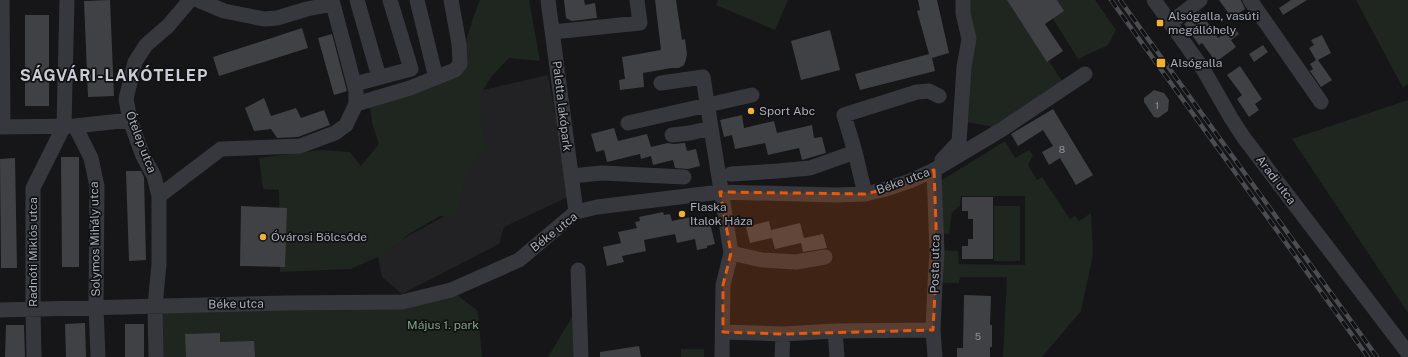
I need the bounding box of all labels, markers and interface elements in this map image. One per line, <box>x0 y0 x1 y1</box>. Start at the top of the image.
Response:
place label: Alsógalla, vasúti megállóhely <box>1168 9 1259 37</box>
marker: Alsógalla, vasúti megállóhely <box>1155 18 1165 28</box>
place label: Alsógalla <box>1170 56 1222 70</box>
marker: Alsógalla <box>1155 57 1167 69</box>
street label: Paletta lakópark <box>550 60 575 152</box>
district label: SÁGVÁRI-LAKÓTELEP <box>20 65 208 85</box>
house number: 1 <box>1155 99 1159 111</box>
place label: Sport Abc <box>759 104 815 118</box>
marker: Sport Abc <box>746 106 756 116</box>
street label: Ótelep utca <box>123 109 159 175</box>
house number: 8 <box>1059 143 1065 155</box>
street label: Aradi utca <box>1253 153 1299 207</box>
street label: Béke utca <box>875 165 931 197</box>
street label: Solymos Mihály utca <box>87 181 103 297</box>
street label: Radnóti Miklós utca <box>26 197 40 307</box>
place label: Flaska Italok Háza <box>690 200 753 228</box>
street label: Béke utca <box>528 209 580 255</box>
marker: Flaska Italok Háza <box>677 209 687 219</box>
place label: Óvárosi Bölcsőde <box>271 230 367 244</box>
marker: Óvárosi Bölcsőde <box>258 232 268 242</box>
street label: Posta utca <box>927 234 943 294</box>
street label: Béke utca <box>208 297 264 311</box>
park label: Május 1. park <box>407 318 479 332</box>
house number: 5 <box>975 330 981 342</box>

